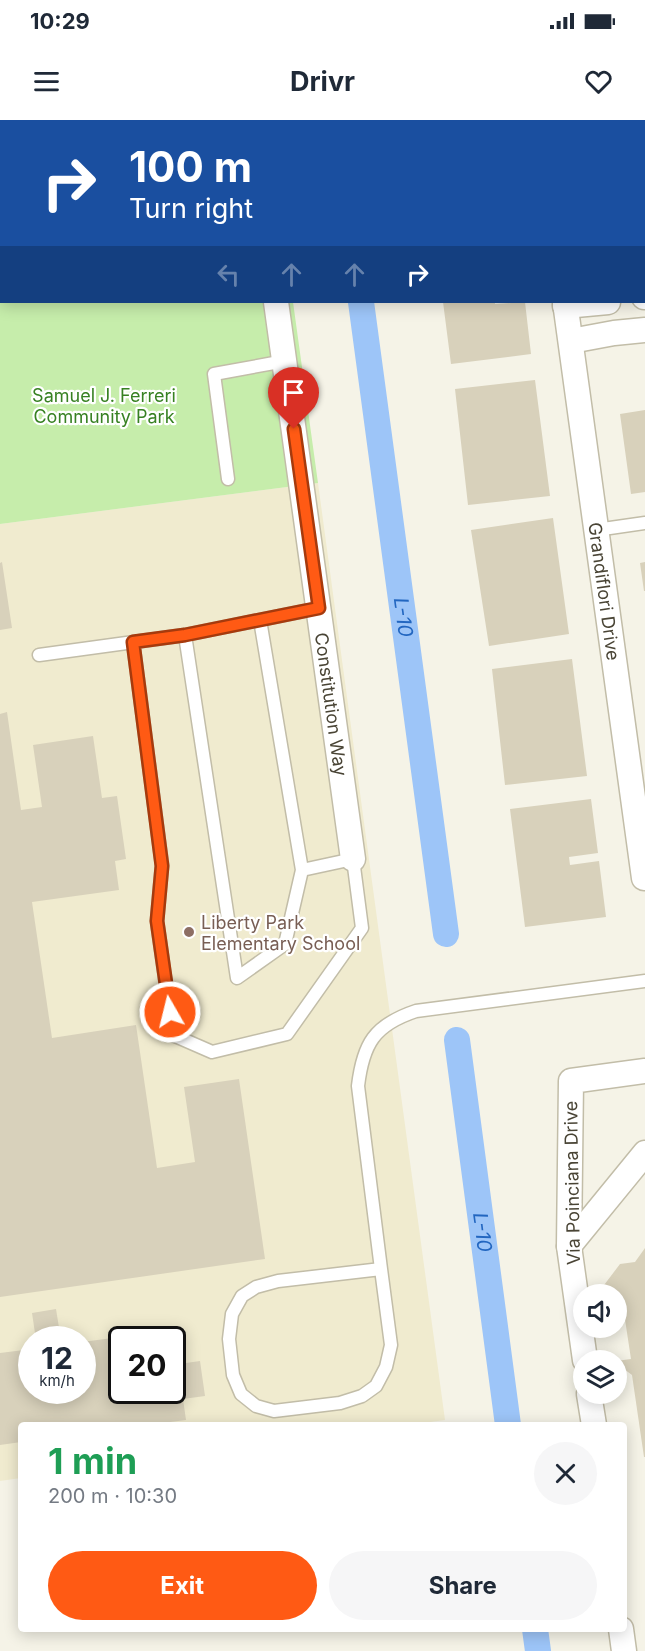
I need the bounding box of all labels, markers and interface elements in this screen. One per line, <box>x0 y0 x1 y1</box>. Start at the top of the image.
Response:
text: 10:29 <box>30 8 90 34</box>
icon: menu <box>30 65 63 98</box>
text: Drivr <box>290 65 355 98</box>
icon: heart <box>582 65 615 98</box>
text: 100 m <box>129 141 252 192</box>
icon: right <box>30 144 108 222</box>
text: Turn right <box>129 192 253 225</box>
icon: left <box>212 258 245 291</box>
icon: ahead <box>275 258 308 291</box>
icon: ahead <box>338 258 371 291</box>
icon: right <box>401 258 434 291</box>
pin <box>268 367 319 429</box>
icon: arrive <box>277 376 310 409</box>
park label: Samuel J. Ferreri Community Park <box>32 385 176 427</box>
street label: Grandiflori Drive <box>585 521 625 662</box>
water label: L-10 <box>389 596 418 639</box>
street label: Constitution Way <box>311 631 352 777</box>
place label: Liberty Park Elementary School <box>201 912 360 954</box>
marker: Liberty Park Elementary School <box>182 925 196 939</box>
position arrow <box>138 980 202 1044</box>
street label: Via Poinciana Drive <box>560 1101 584 1265</box>
water label: L-10 <box>468 1211 497 1254</box>
map controls <box>573 1284 627 1404</box>
button: sound <box>573 1284 627 1338</box>
speed limit sign: 20 <box>108 1326 186 1404</box>
text: 12 <box>41 1340 73 1376</box>
button: layers <box>573 1350 627 1404</box>
text: km/h <box>39 1371 75 1390</box>
text: 1 min <box>48 1439 137 1483</box>
button: close <box>534 1442 597 1505</box>
text: 200 m · 10:30 <box>48 1484 177 1508</box>
button: Exit <box>48 1551 317 1620</box>
button: Share <box>329 1551 597 1620</box>

